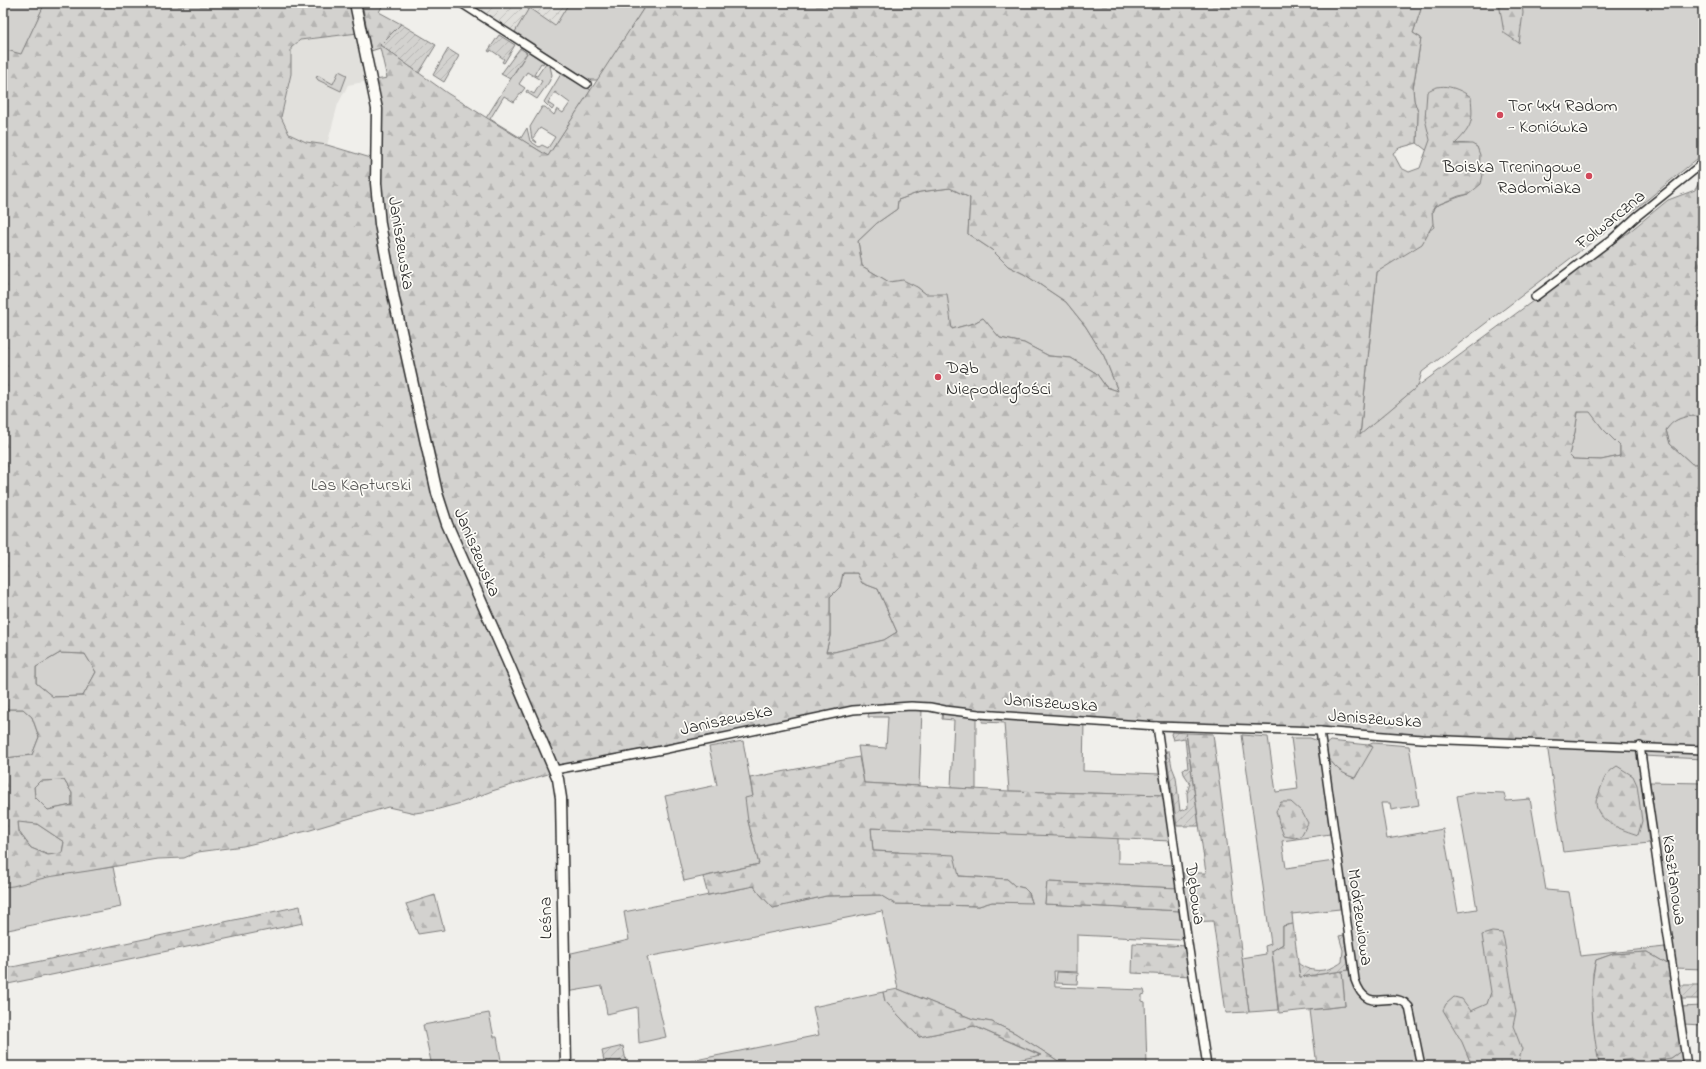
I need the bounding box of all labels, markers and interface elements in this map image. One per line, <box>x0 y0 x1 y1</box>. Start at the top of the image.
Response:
place label: Tor 4x4 Radom - Koniówka <box>1508 94 1618 141</box>
marker: Tor 4x4 Radom - Koniówka <box>1495 110 1505 120</box>
place label: Boiska Treningowe Radomiaka <box>1442 155 1582 202</box>
marker: Boiska Treningowe Radomiaka <box>1584 171 1594 181</box>
street label: Folwarczna <box>1570 184 1652 257</box>
street label: Janiszewska <box>380 195 420 292</box>
place label: Dąb Niepodległości <box>945 356 1051 404</box>
marker: Dąb Niepodległości <box>933 372 943 382</box>
park label: Las Kapturski <box>311 473 411 499</box>
street label: Janiszewska <box>446 504 506 601</box>
street label: Janiszewska <box>1003 688 1099 720</box>
street label: Janiszewska <box>678 698 775 743</box>
street label: Janiszewska <box>1327 704 1423 736</box>
street label: Kasztanowa <box>1654 834 1692 927</box>
street label: Dębowa <box>1177 861 1211 927</box>
street label: Modrzewiowa <box>1339 867 1379 967</box>
street label: Leśna <box>534 896 560 939</box>

